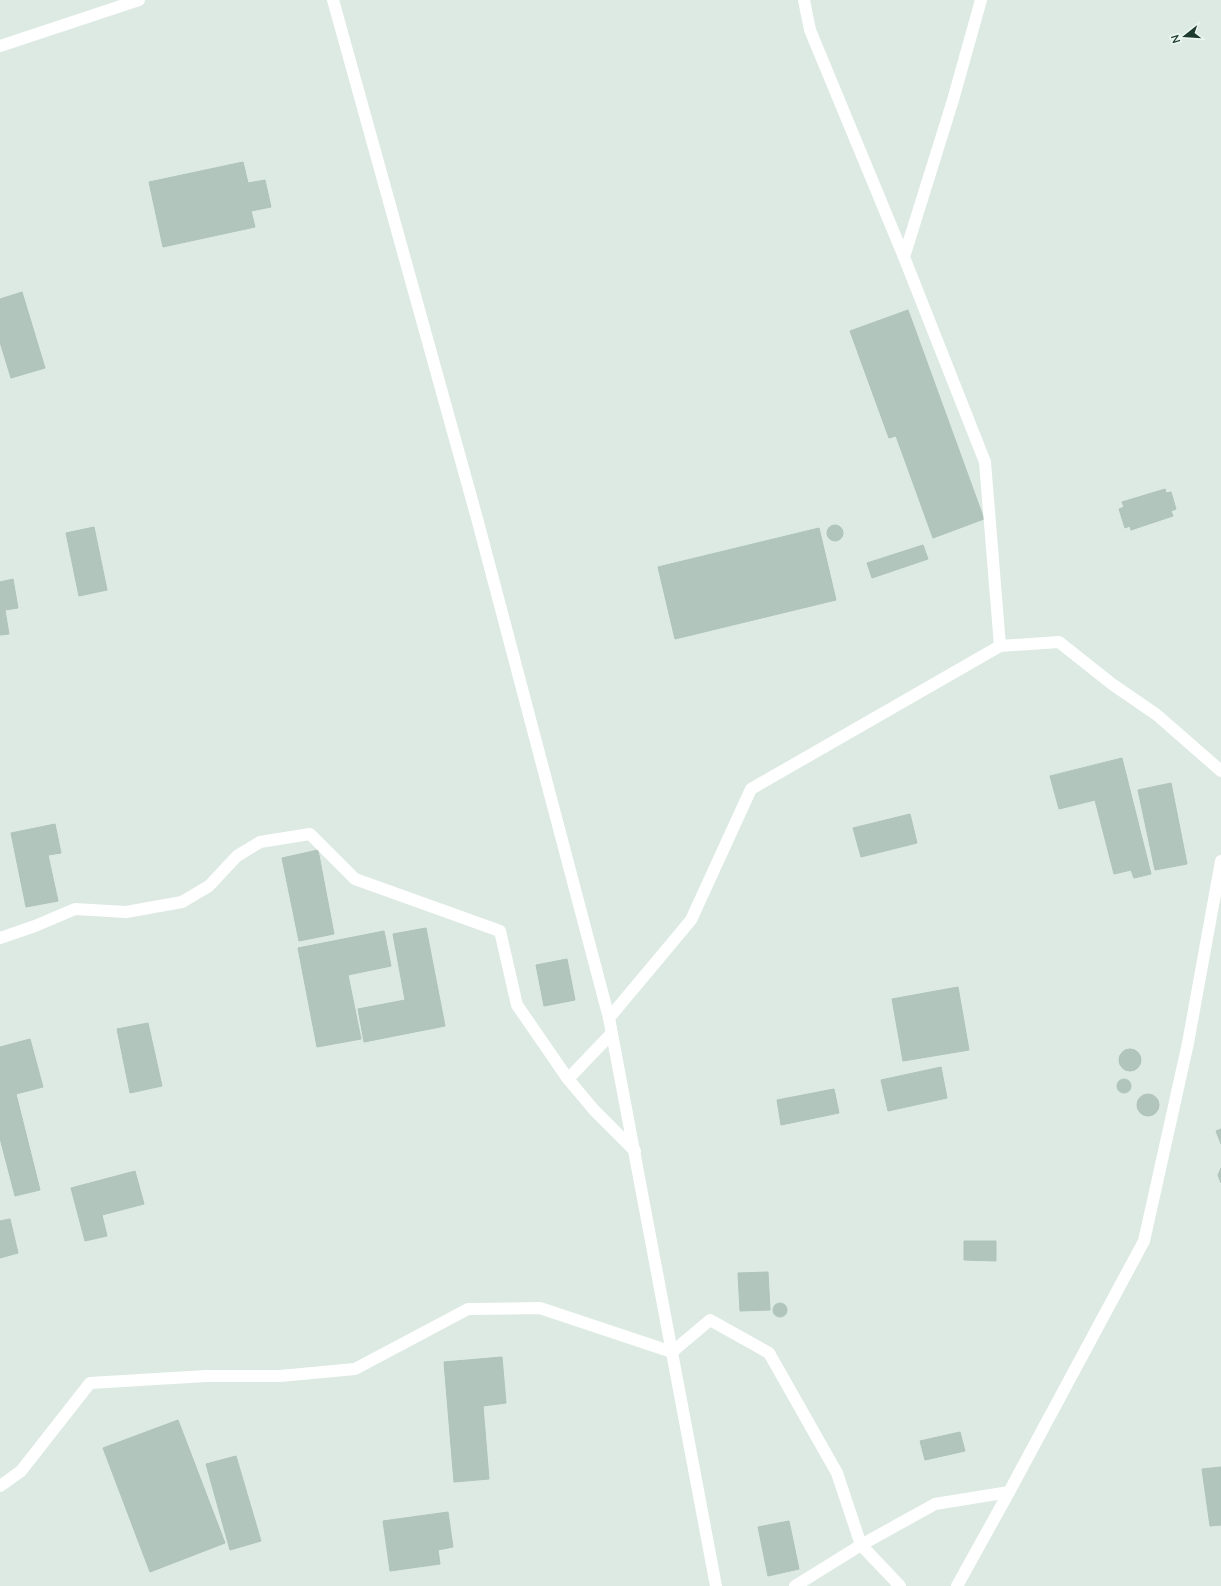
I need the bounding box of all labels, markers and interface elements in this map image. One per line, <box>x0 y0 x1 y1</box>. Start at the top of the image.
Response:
north arrow <box>1165 16 1205 56</box>
text: N <box>1168 33 1184 45</box>

